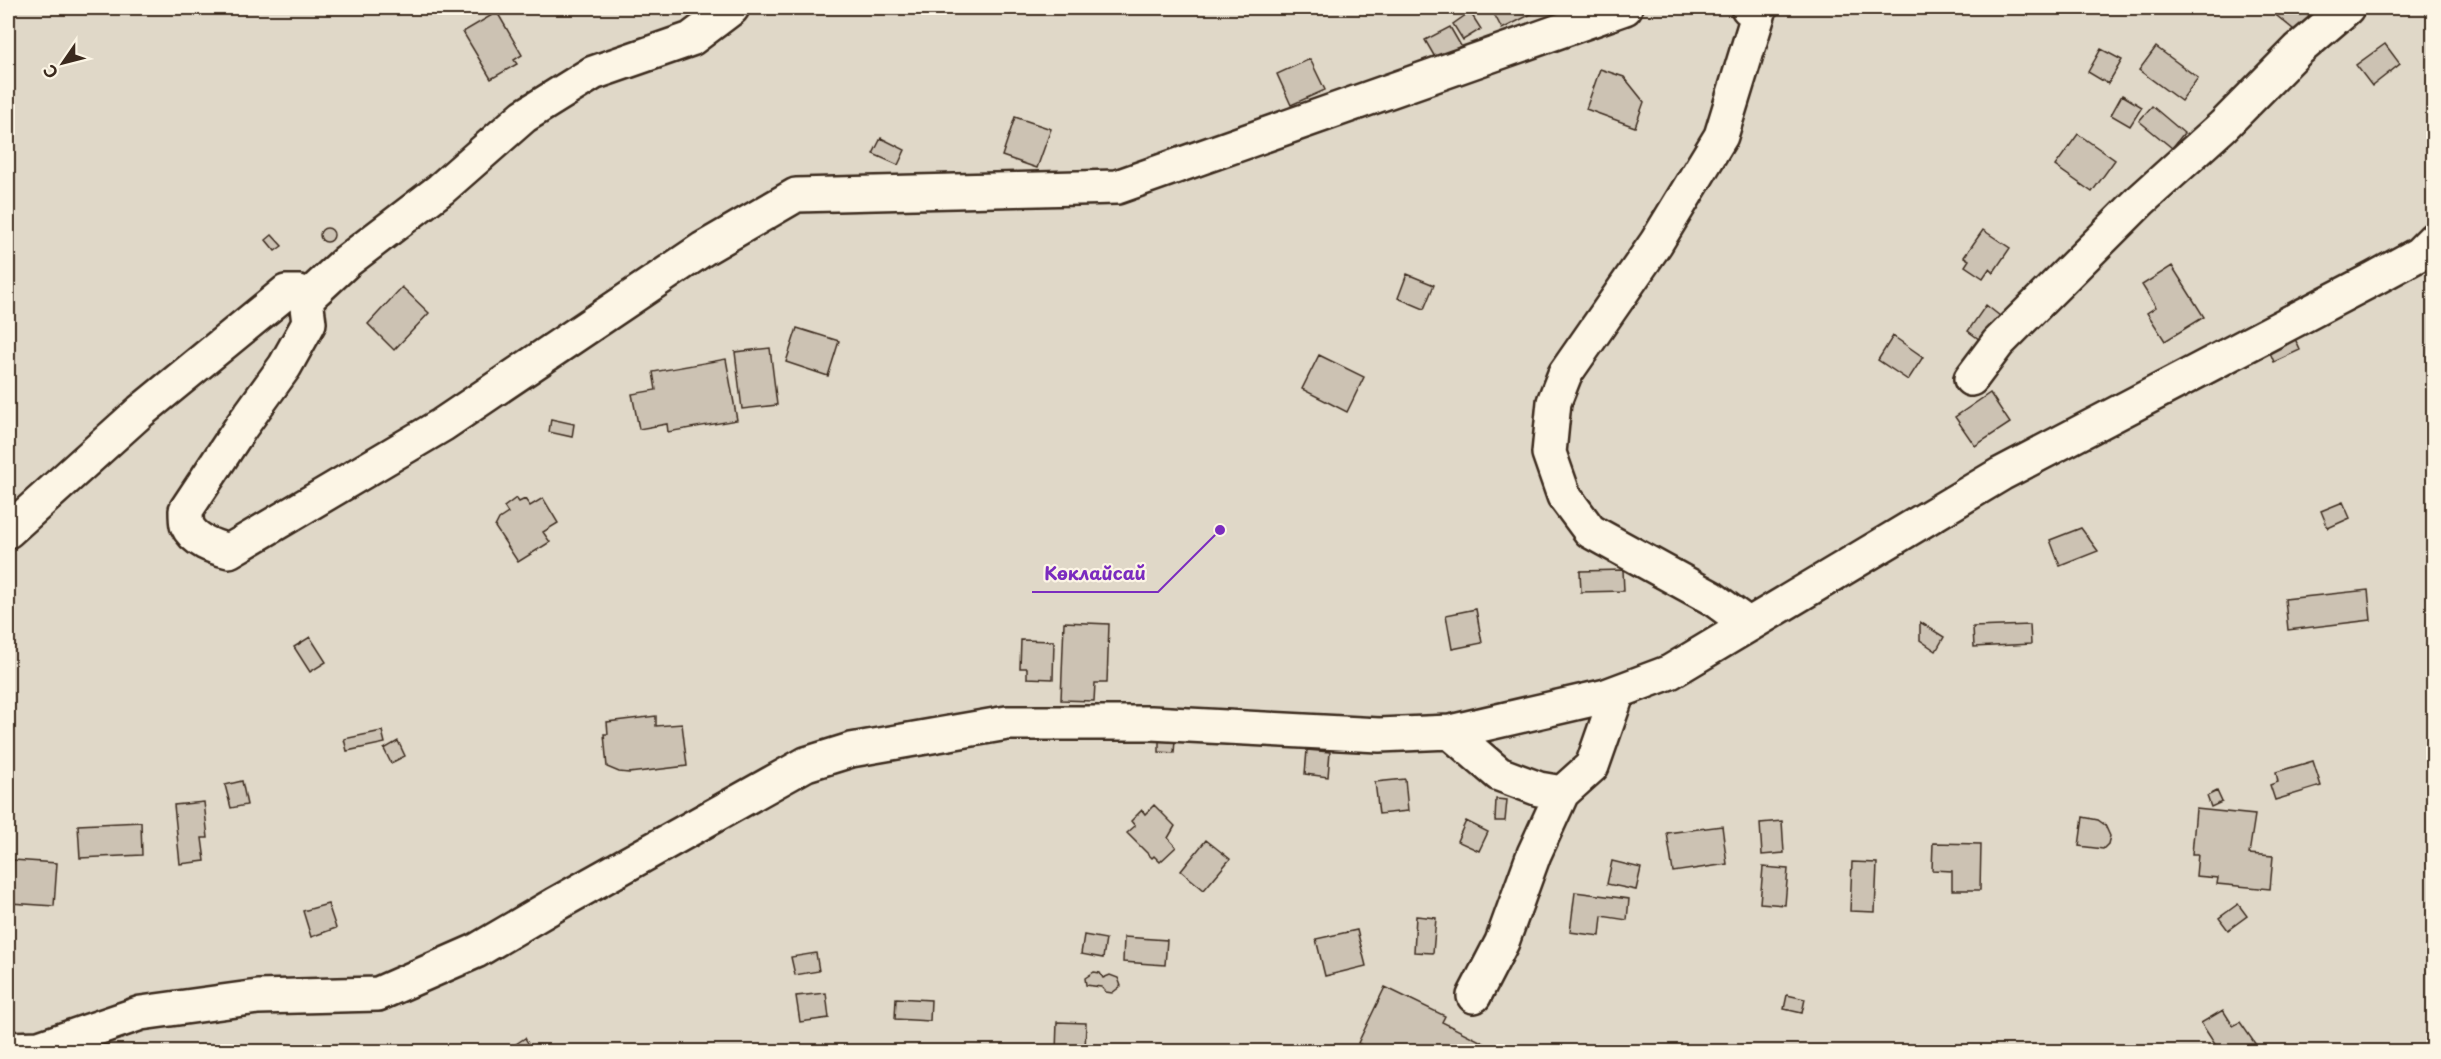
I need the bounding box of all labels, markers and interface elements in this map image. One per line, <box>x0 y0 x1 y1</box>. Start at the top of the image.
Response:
north arrow <box>33 33 93 93</box>
text: С <box>37 60 63 84</box>
callout: Көклайсай <box>1032 556 1158 592</box>
text: Көклайсай <box>1044 559 1146 586</box>

